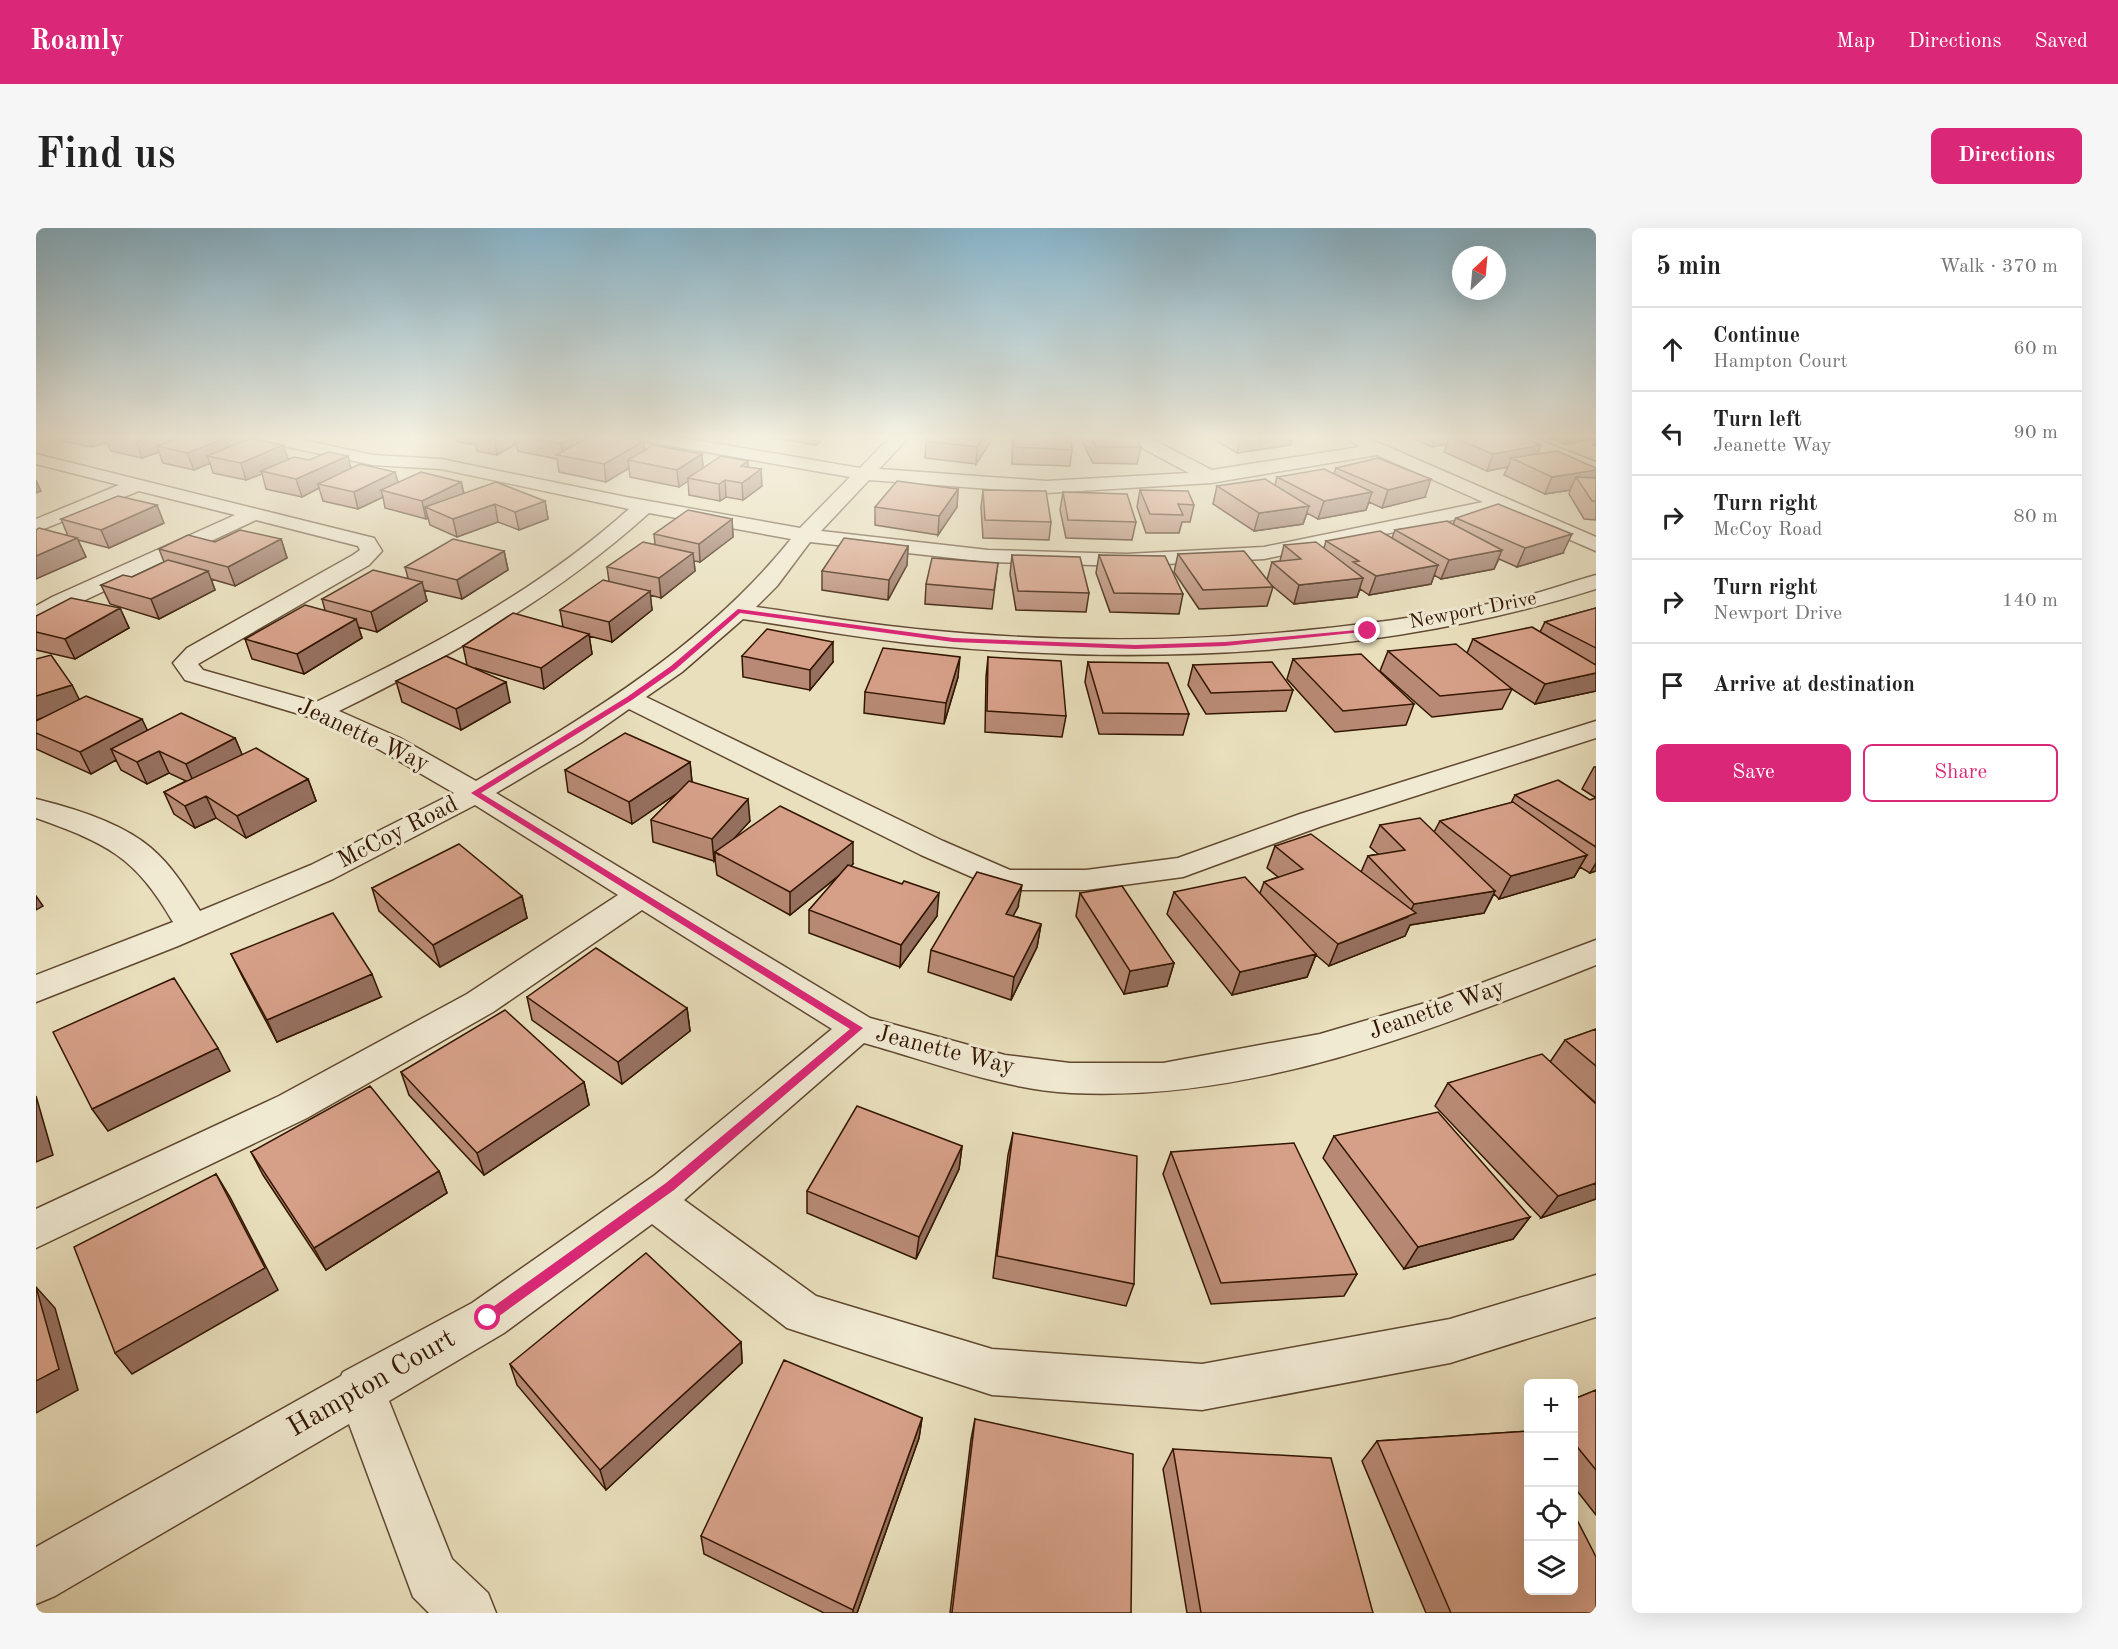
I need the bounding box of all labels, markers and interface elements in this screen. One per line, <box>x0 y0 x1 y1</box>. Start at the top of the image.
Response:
text: Roamly <box>30 28 124 56</box>
text: Map <box>1836 31 1875 52</box>
text: Directions <box>1908 31 2002 52</box>
text: Saved <box>2035 31 2088 52</box>
button: Directions <box>1931 128 2082 184</box>
text: Find us <box>36 135 175 177</box>
north arrow <box>1452 246 1506 300</box>
text: 5 min <box>1656 254 1721 280</box>
text: Walk · 370 m <box>1939 257 2058 277</box>
text: Continue <box>1713 325 1800 347</box>
icon: ahead <box>1656 333 1689 366</box>
text: 60 m <box>2013 339 2058 359</box>
text: Hampton Court <box>1713 352 1847 372</box>
text: Turn left <box>1713 409 1802 431</box>
icon: left <box>1656 417 1689 450</box>
text: 90 m <box>2013 423 2058 443</box>
text: Jeanette Way <box>1713 436 1832 456</box>
text: Turn right <box>1713 493 1817 515</box>
icon: right <box>1656 501 1689 534</box>
text: 80 m <box>2013 507 2058 527</box>
text: McCoy Road <box>1713 520 1823 540</box>
text: Turn right <box>1713 577 1817 599</box>
icon: right <box>1656 585 1689 618</box>
street label: Newport Drive <box>1408 589 1538 633</box>
text: 140 m <box>2002 591 2058 611</box>
text: Newport Drive <box>1713 604 1842 624</box>
route end <box>1354 617 1380 643</box>
icon: arrive <box>1656 669 1689 702</box>
text: Arrive at destination <box>1713 674 1915 696</box>
street label: Jeanette Way <box>293 695 433 777</box>
button: Save <box>1656 744 1851 802</box>
button: Share <box>1863 744 2058 802</box>
street label: McCoy Road <box>334 792 462 874</box>
street label: Jeanette Way <box>1366 975 1508 1045</box>
street label: Jeanette Way <box>873 1022 1017 1080</box>
route start <box>474 1304 500 1330</box>
street label: Hampton Court <box>284 1325 460 1443</box>
map controls <box>1524 1379 1578 1595</box>
button: + <box>1524 1379 1578 1433</box>
button: − <box>1524 1433 1578 1487</box>
button: locate <box>1524 1487 1578 1541</box>
button: layers <box>1524 1541 1578 1595</box>

